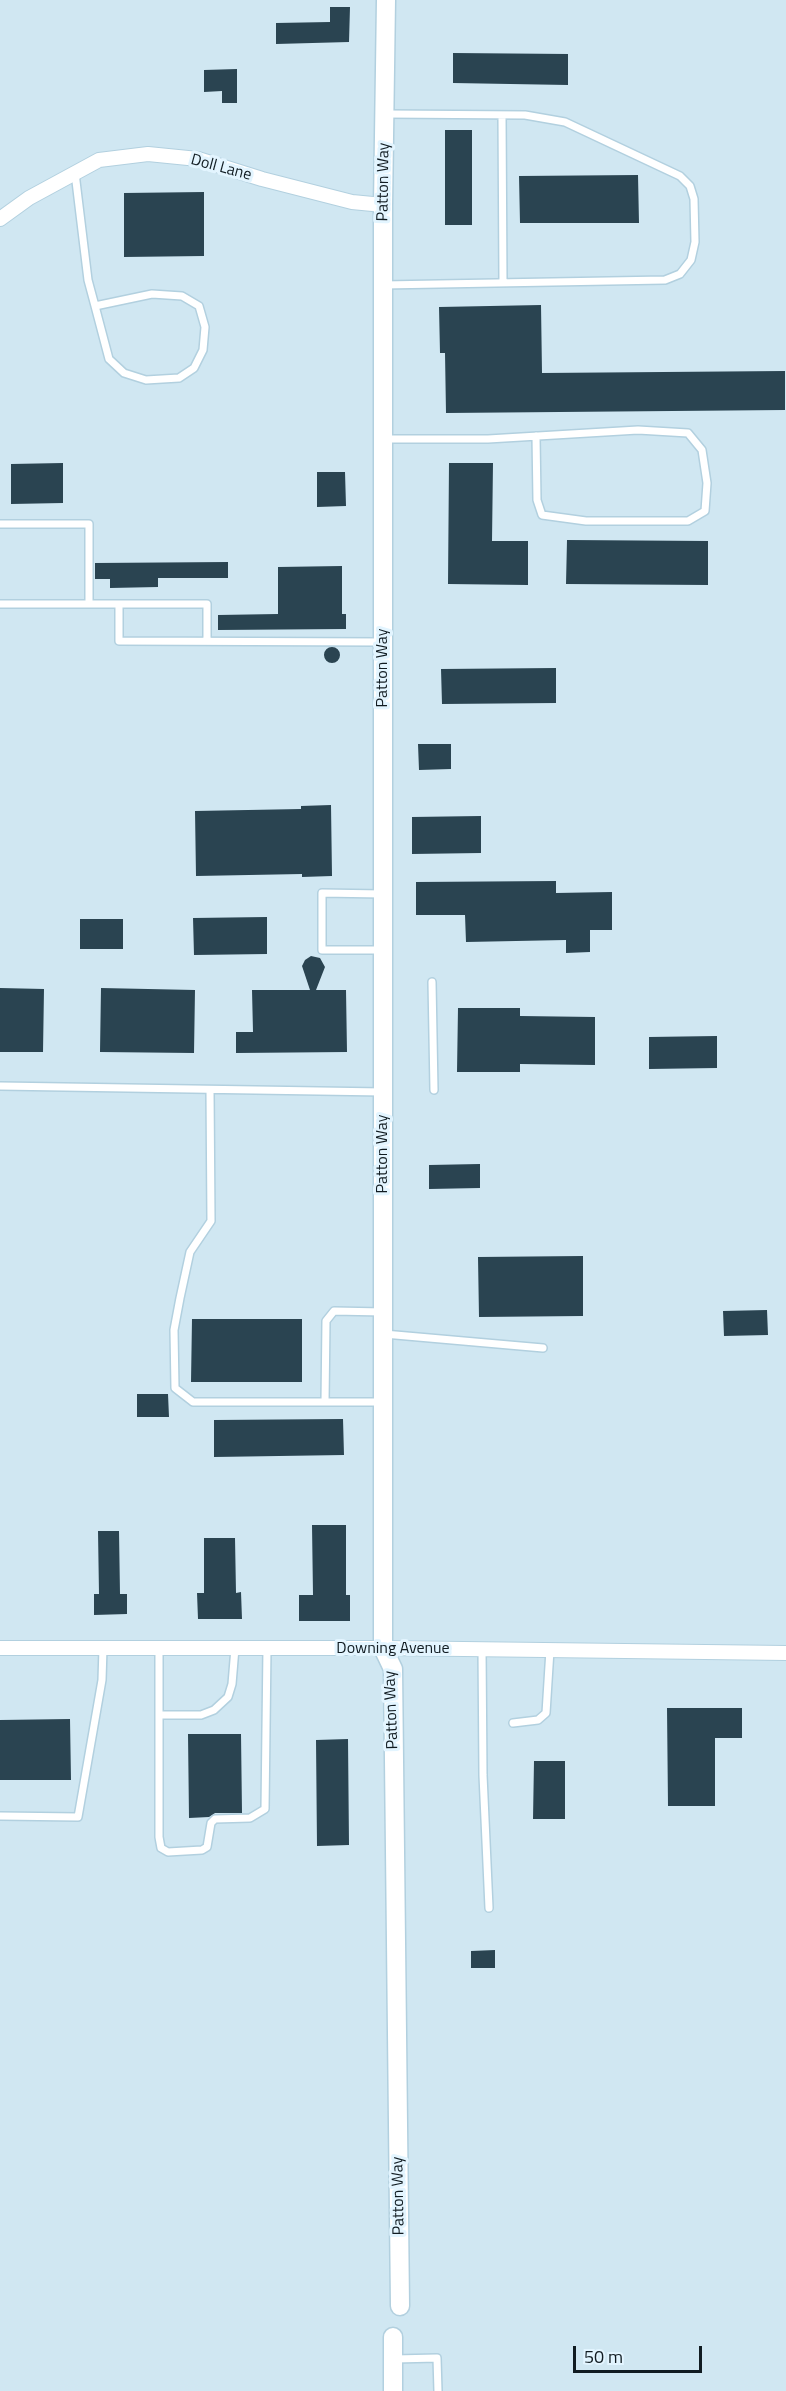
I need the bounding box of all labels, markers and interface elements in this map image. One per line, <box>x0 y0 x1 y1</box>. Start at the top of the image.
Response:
street label: Patton Way <box>374 142 394 222</box>
street label: Doll Lane <box>189 151 253 185</box>
street label: Patton Way <box>373 629 393 707</box>
street label: Patton Way <box>373 1115 393 1193</box>
street label: Downing Avenue <box>336 1639 450 1659</box>
street label: Patton Way <box>381 1670 403 1750</box>
street label: Patton Way <box>389 2156 409 2236</box>
scale bar <box>576 2334 705 2372</box>
text: 50 m <box>584 2343 623 2370</box>

